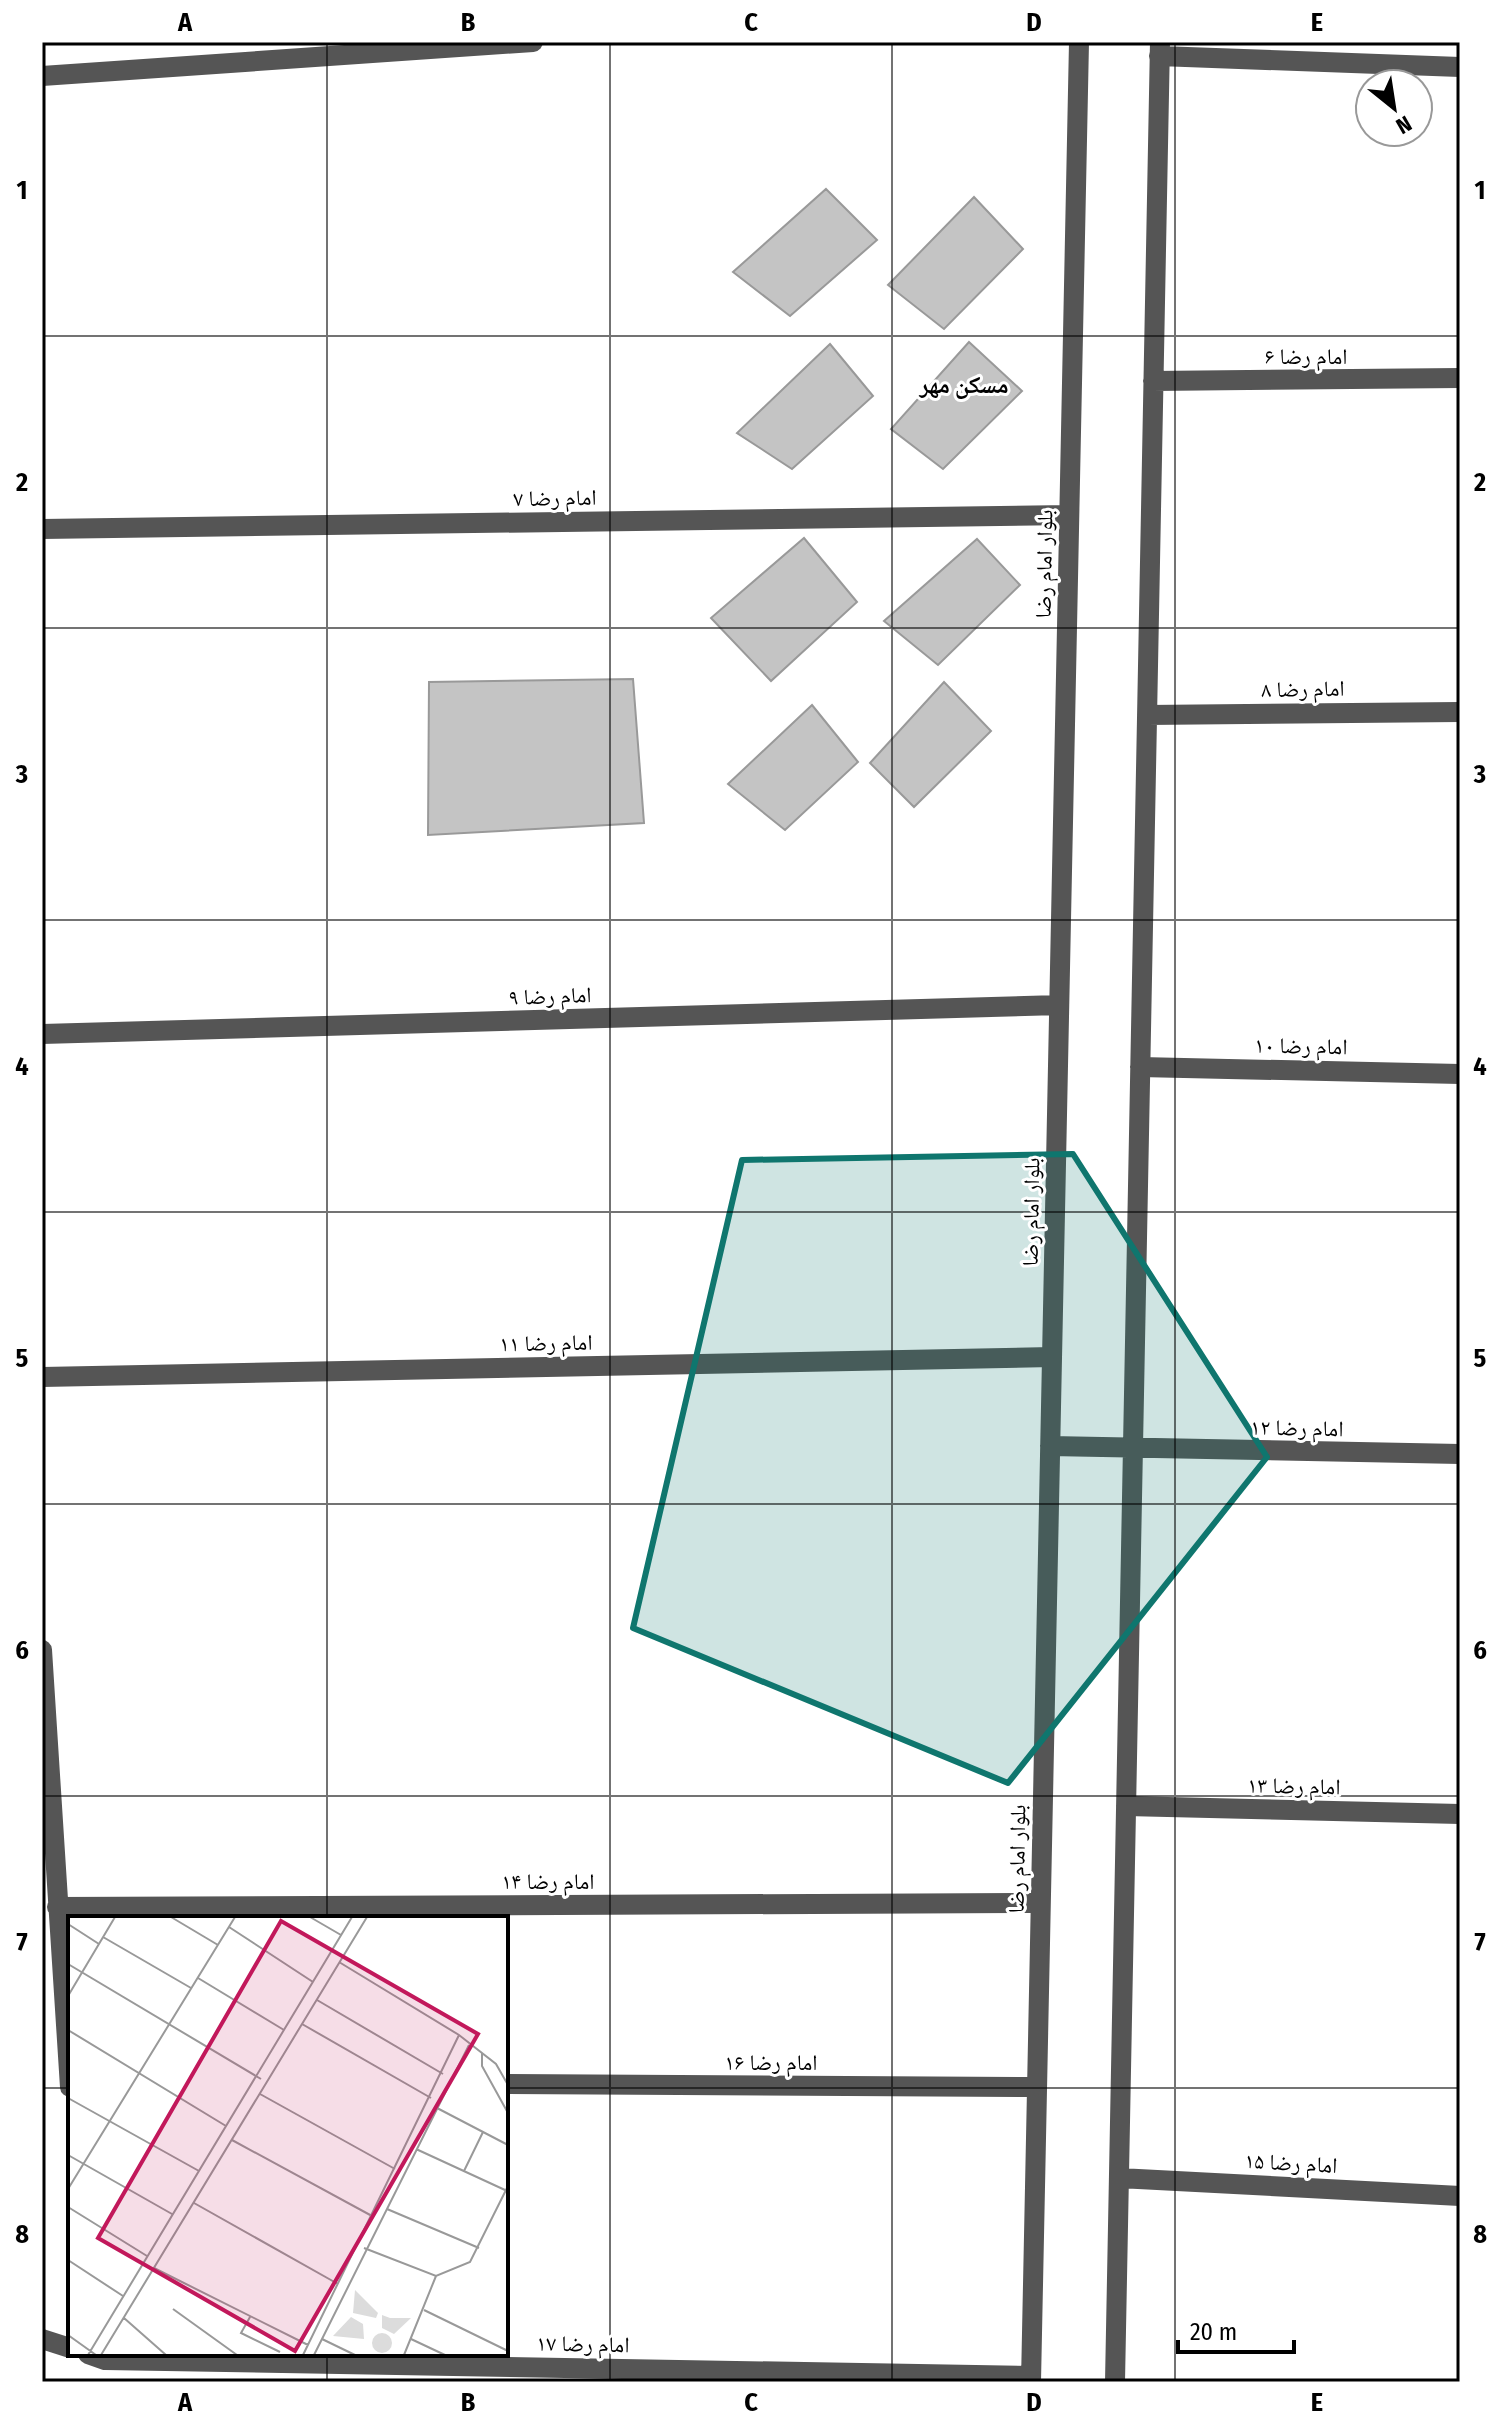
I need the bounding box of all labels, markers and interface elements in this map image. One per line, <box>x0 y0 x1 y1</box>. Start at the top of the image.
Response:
text: A <box>177 7 193 38</box>
text: B <box>461 7 476 38</box>
text: C <box>744 7 758 38</box>
text: D <box>1026 7 1042 38</box>
text: E <box>1311 7 1323 38</box>
north arrow <box>1354 68 1434 148</box>
text: N <box>1391 110 1416 140</box>
text: 1 <box>17 175 28 206</box>
text: 1 <box>1475 175 1486 206</box>
street label: امام رضا ۶ <box>1264 343 1348 371</box>
district label: مسکن مهر <box>918 371 1009 399</box>
text: 2 <box>15 467 28 498</box>
text: 2 <box>1473 467 1486 498</box>
street label: امام رضا ۷ <box>513 484 597 513</box>
street label: بلوار امام رضا <box>1030 509 1059 619</box>
street label: امام رضا ۸ <box>1261 675 1345 704</box>
text: 3 <box>15 759 28 790</box>
text: 3 <box>1473 759 1486 790</box>
street label: امام رضا ۹ <box>508 981 592 1012</box>
street label: امام رضا ۱۰ <box>1254 1032 1348 1061</box>
text: 4 <box>15 1051 29 1082</box>
text: 4 <box>1473 1051 1487 1082</box>
street label: بلوار امام رضا <box>1017 1157 1046 1267</box>
street label: امام رضا ۱۱ <box>499 1329 593 1358</box>
text: 5 <box>16 1343 29 1374</box>
text: 5 <box>1474 1343 1487 1374</box>
street label: امام رضا ۱۲ <box>1250 1414 1344 1443</box>
text: 6 <box>15 1635 29 1666</box>
text: 6 <box>1473 1635 1487 1666</box>
street label: امام رضا ۱۳ <box>1247 1772 1341 1801</box>
street label: بلوار امام رضا <box>1003 1804 1032 1914</box>
street label: امام رضا ۱۴ <box>501 1868 595 1896</box>
inset map <box>68 1916 508 2356</box>
text: 7 <box>16 1927 28 1958</box>
text: 7 <box>1474 1927 1486 1958</box>
street label: امام رضا ۱۶ <box>724 2049 818 2077</box>
street label: امام رضا ۱۵ <box>1244 2147 1338 2180</box>
text: 8 <box>15 2219 29 2250</box>
text: 8 <box>1473 2219 1487 2250</box>
scale bar <box>1178 2304 1294 2354</box>
text: 20 m <box>1190 2318 1237 2346</box>
street label: امام رضا ۱۷ <box>536 2330 630 2359</box>
text: A <box>177 2387 193 2418</box>
text: B <box>461 2387 476 2418</box>
text: C <box>744 2387 758 2418</box>
text: D <box>1026 2387 1042 2418</box>
text: E <box>1311 2387 1323 2418</box>

